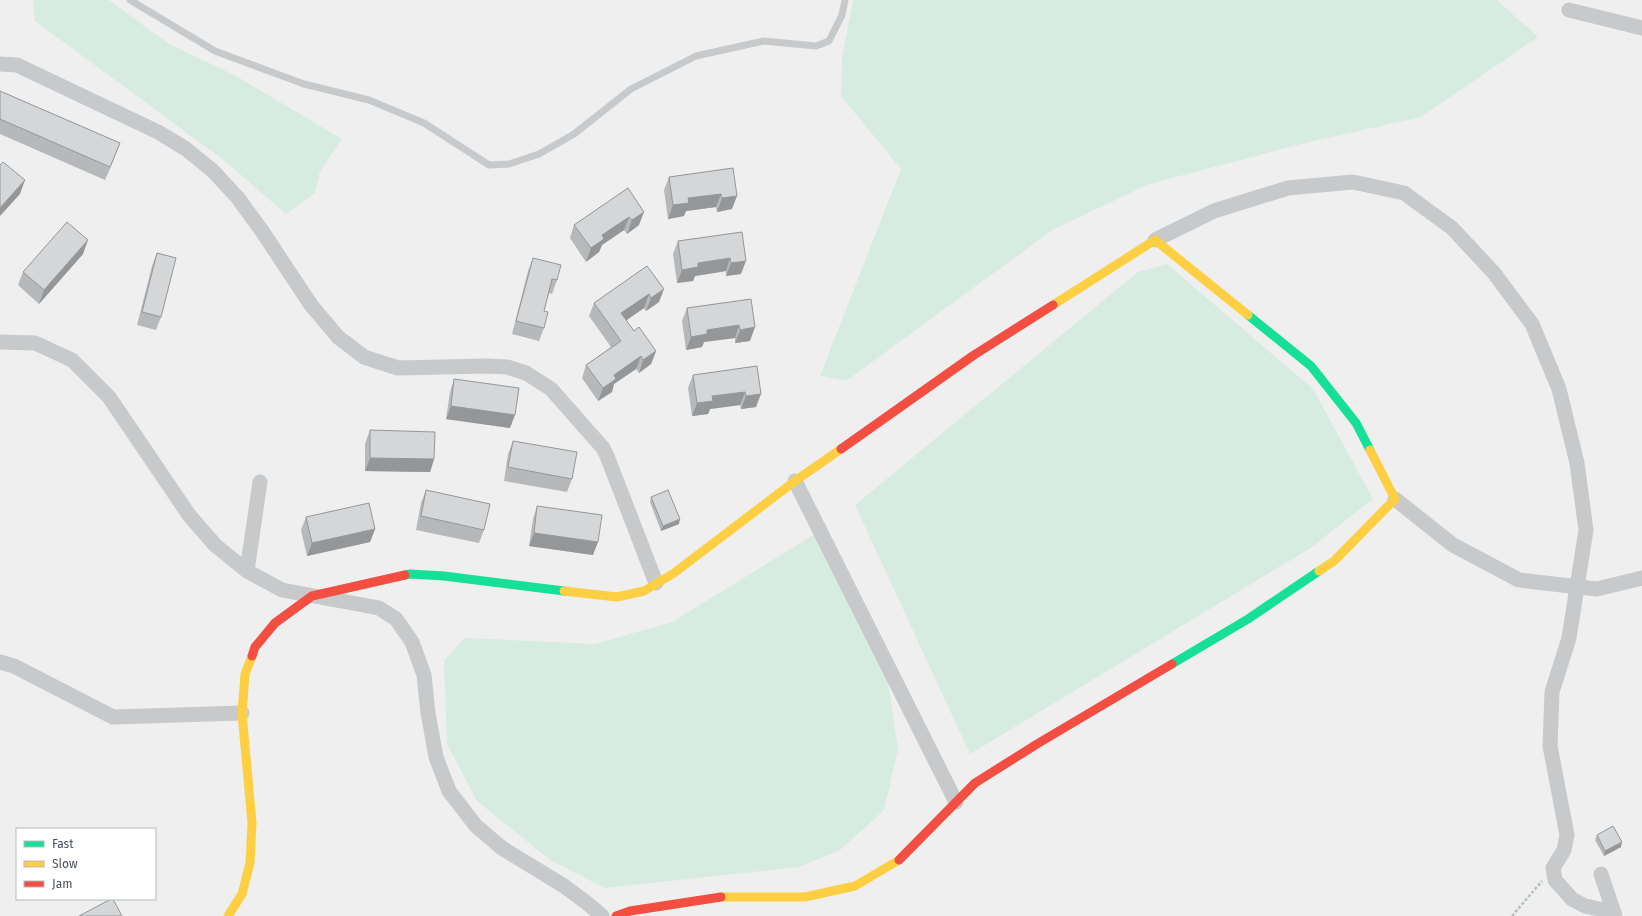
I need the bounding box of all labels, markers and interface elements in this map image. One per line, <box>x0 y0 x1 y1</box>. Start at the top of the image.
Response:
legend <box>16 828 156 900</box>
text: Fast <box>52 837 74 851</box>
text: Slow <box>52 857 78 871</box>
text: Jam <box>52 877 72 891</box>

